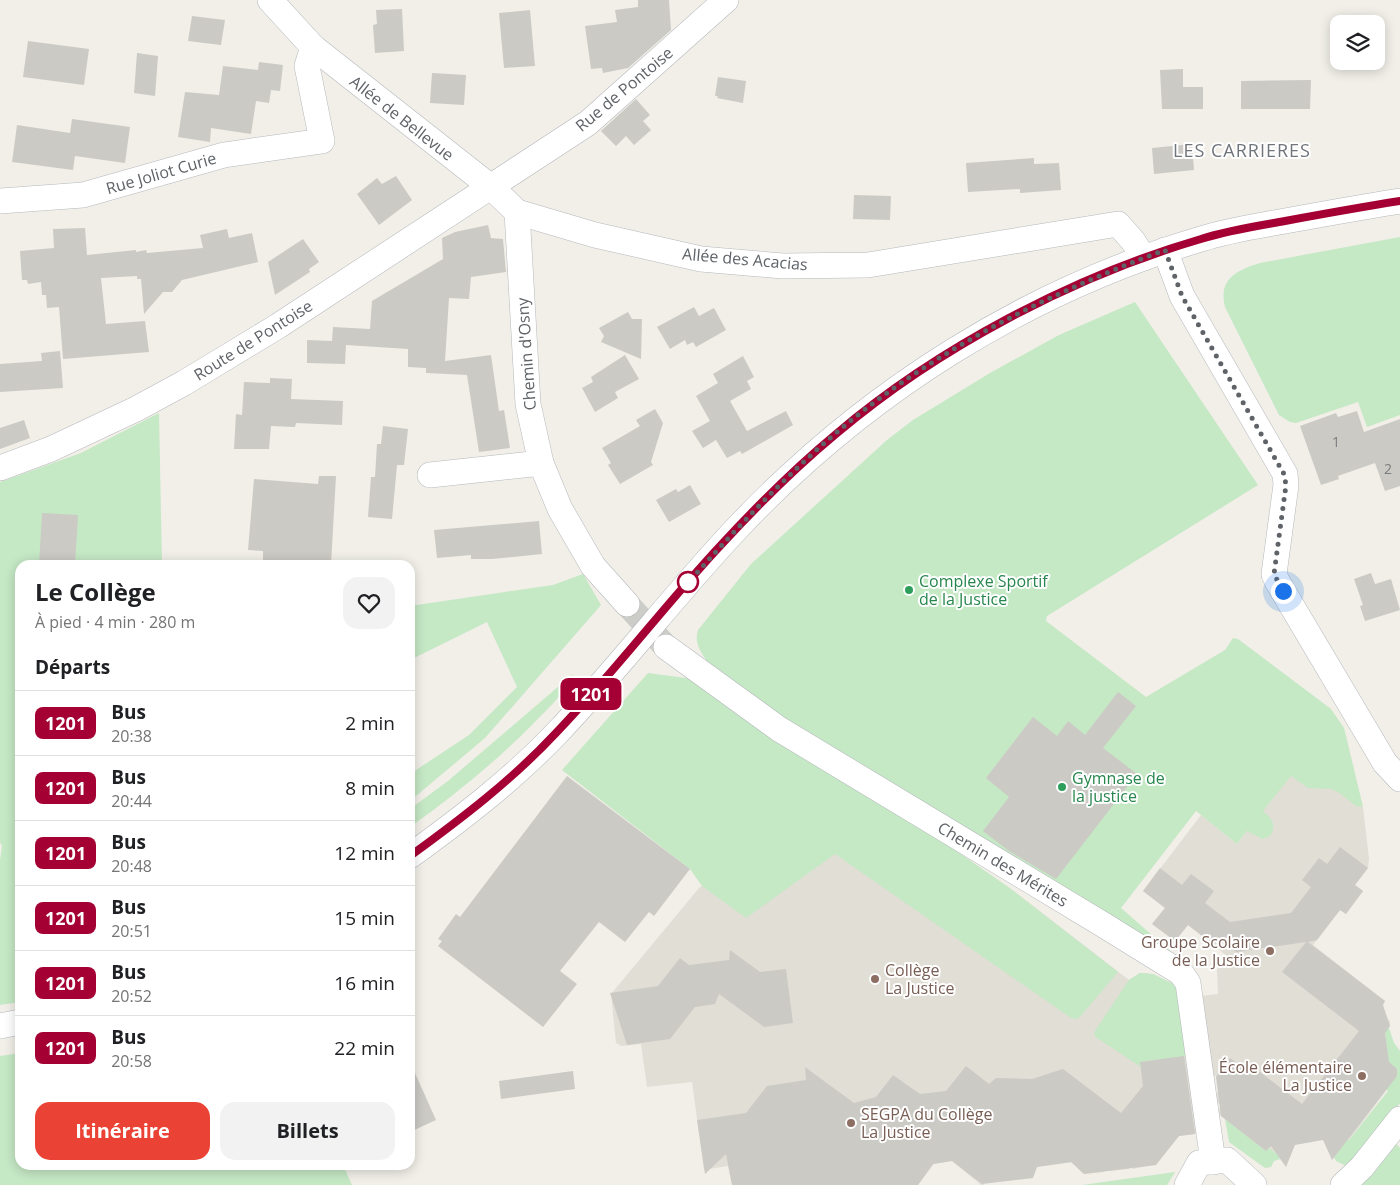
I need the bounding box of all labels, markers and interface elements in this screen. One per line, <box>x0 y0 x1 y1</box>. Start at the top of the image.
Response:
map controls <box>1330 15 1385 70</box>
button: layers <box>1330 15 1385 70</box>
street label: Rue de Pontoise <box>571 42 677 136</box>
street label: Allée de Bellevue <box>345 70 459 166</box>
district label: LES CARRIERES <box>1173 138 1311 162</box>
street label: Rue Joliot Curie <box>103 147 219 199</box>
street label: Allée des Acacias <box>681 243 809 275</box>
street label: Route de Pontoise <box>189 295 317 385</box>
street label: Chemin d'Osny <box>511 296 541 411</box>
house number: 1 <box>1332 432 1340 451</box>
house number: 2 <box>1384 459 1392 478</box>
place label: Complexe Sportif de la Justice <box>919 570 1049 610</box>
unlabelled marker <box>677 571 699 593</box>
text: Le Collège <box>35 575 156 608</box>
button: heart <box>343 577 395 629</box>
your location <box>1271 579 1296 604</box>
marker: Complexe Sportif de la Justice <box>903 584 915 596</box>
text: À pied · 4 min · 280 m <box>35 611 195 633</box>
text: Départs <box>35 654 110 680</box>
line badge: 1201 <box>556 678 626 710</box>
text: 1201 <box>570 682 612 706</box>
text: Bus <box>111 699 146 725</box>
text: 2 min <box>345 710 395 736</box>
text: 1201 <box>45 711 86 735</box>
text: 20:38 <box>111 725 152 747</box>
text: Bus <box>111 764 146 790</box>
place label: Gymnase de la justice <box>1072 767 1165 807</box>
text: 8 min <box>345 775 395 801</box>
text: 1201 <box>45 776 86 800</box>
marker: Gymnase de la justice <box>1056 781 1068 793</box>
text: 20:44 <box>111 790 152 812</box>
street label: Chemin des Mérites <box>934 816 1072 912</box>
text: Bus <box>111 829 146 855</box>
text: 12 min <box>334 840 395 866</box>
text: 1201 <box>45 841 86 865</box>
text: 20:48 <box>111 855 152 877</box>
text: Bus <box>111 894 146 920</box>
text: 15 min <box>334 905 395 931</box>
text: 1201 <box>45 906 86 930</box>
text: 20:51 <box>111 920 152 942</box>
place label: Groupe Scolaire de la Justice <box>1141 931 1260 971</box>
marker: Groupe Scolaire de la Justice <box>1264 945 1276 957</box>
text: Bus <box>111 959 146 985</box>
place label: Collège La Justice <box>885 959 955 999</box>
text: 16 min <box>334 970 395 996</box>
text: 1201 <box>45 971 86 995</box>
marker: Collège La Justice <box>869 973 881 985</box>
text: 20:52 <box>111 985 152 1007</box>
text: Bus <box>111 1024 146 1050</box>
text: 22 min <box>334 1035 395 1061</box>
text: 1201 <box>45 1036 86 1060</box>
text: 20:58 <box>111 1050 152 1072</box>
place label: École élémentaire La Justice <box>1219 1056 1352 1096</box>
marker: École élémentaire La Justice <box>1356 1070 1368 1082</box>
button: Itinéraire <box>35 1102 210 1160</box>
button: Billets <box>220 1102 395 1160</box>
place label: SEGPA du Collège La Justice <box>861 1103 992 1143</box>
marker: SEGPA du Collège La Justice <box>845 1117 857 1129</box>

